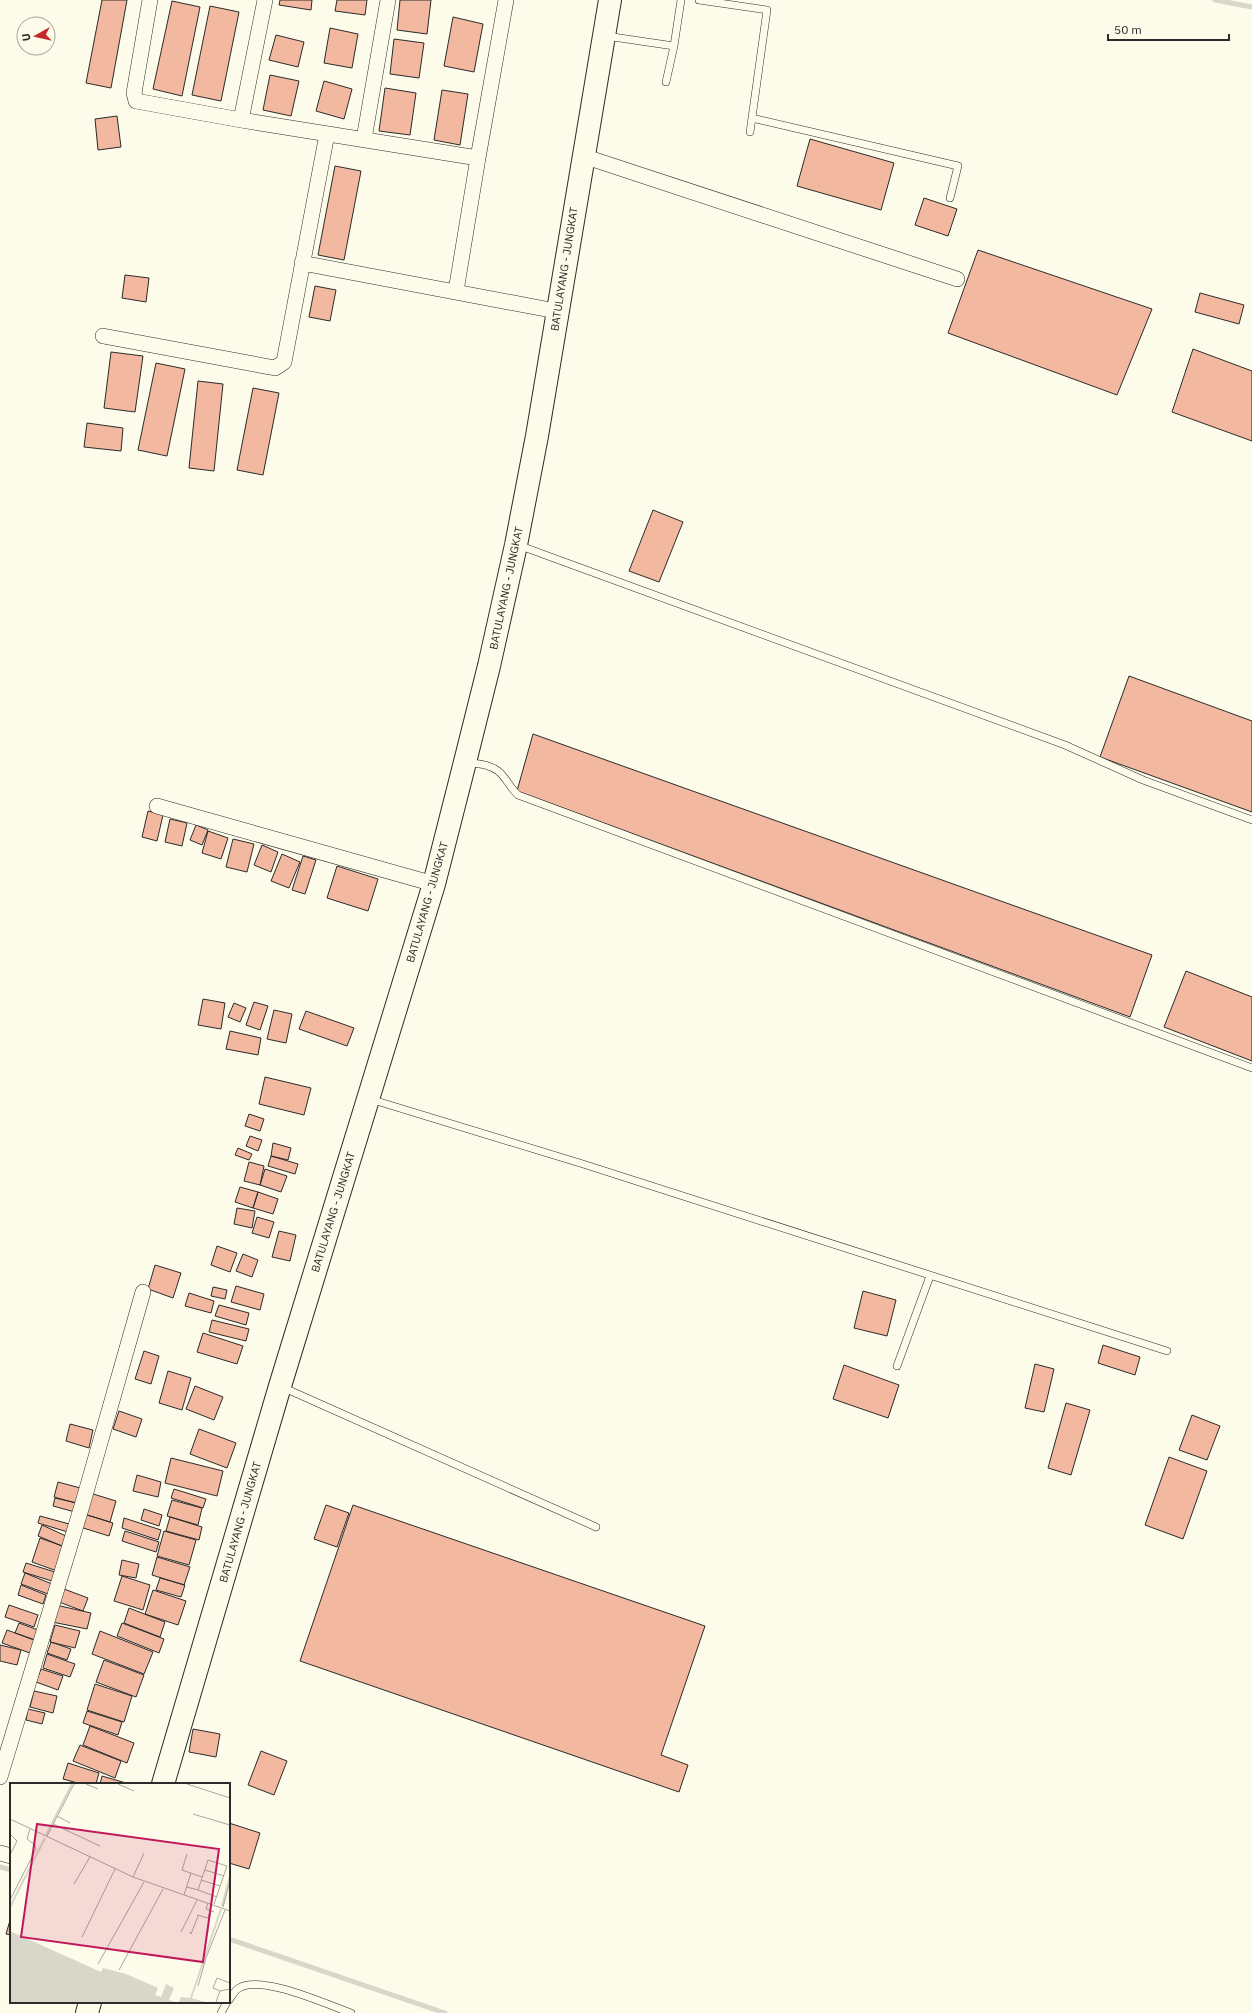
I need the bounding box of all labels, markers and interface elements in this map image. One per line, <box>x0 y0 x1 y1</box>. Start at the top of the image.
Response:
north arrow <box>16 16 56 56</box>
scale bar <box>1108 16 1229 42</box>
text: 50 m <box>1114 22 1142 37</box>
text: U <box>19 33 34 42</box>
street label: BATULAYANG - JUNGKAT <box>547 205 581 332</box>
street label: BATULAYANG - JUNGKAT <box>486 525 526 651</box>
street label: BATULAYANG - JUNGKAT <box>403 839 451 964</box>
street label: BATULAYANG - JUNGKAT <box>308 1149 358 1274</box>
street label: BATULAYANG - JUNGKAT <box>216 1459 264 1584</box>
inset map <box>10 1783 230 2003</box>

